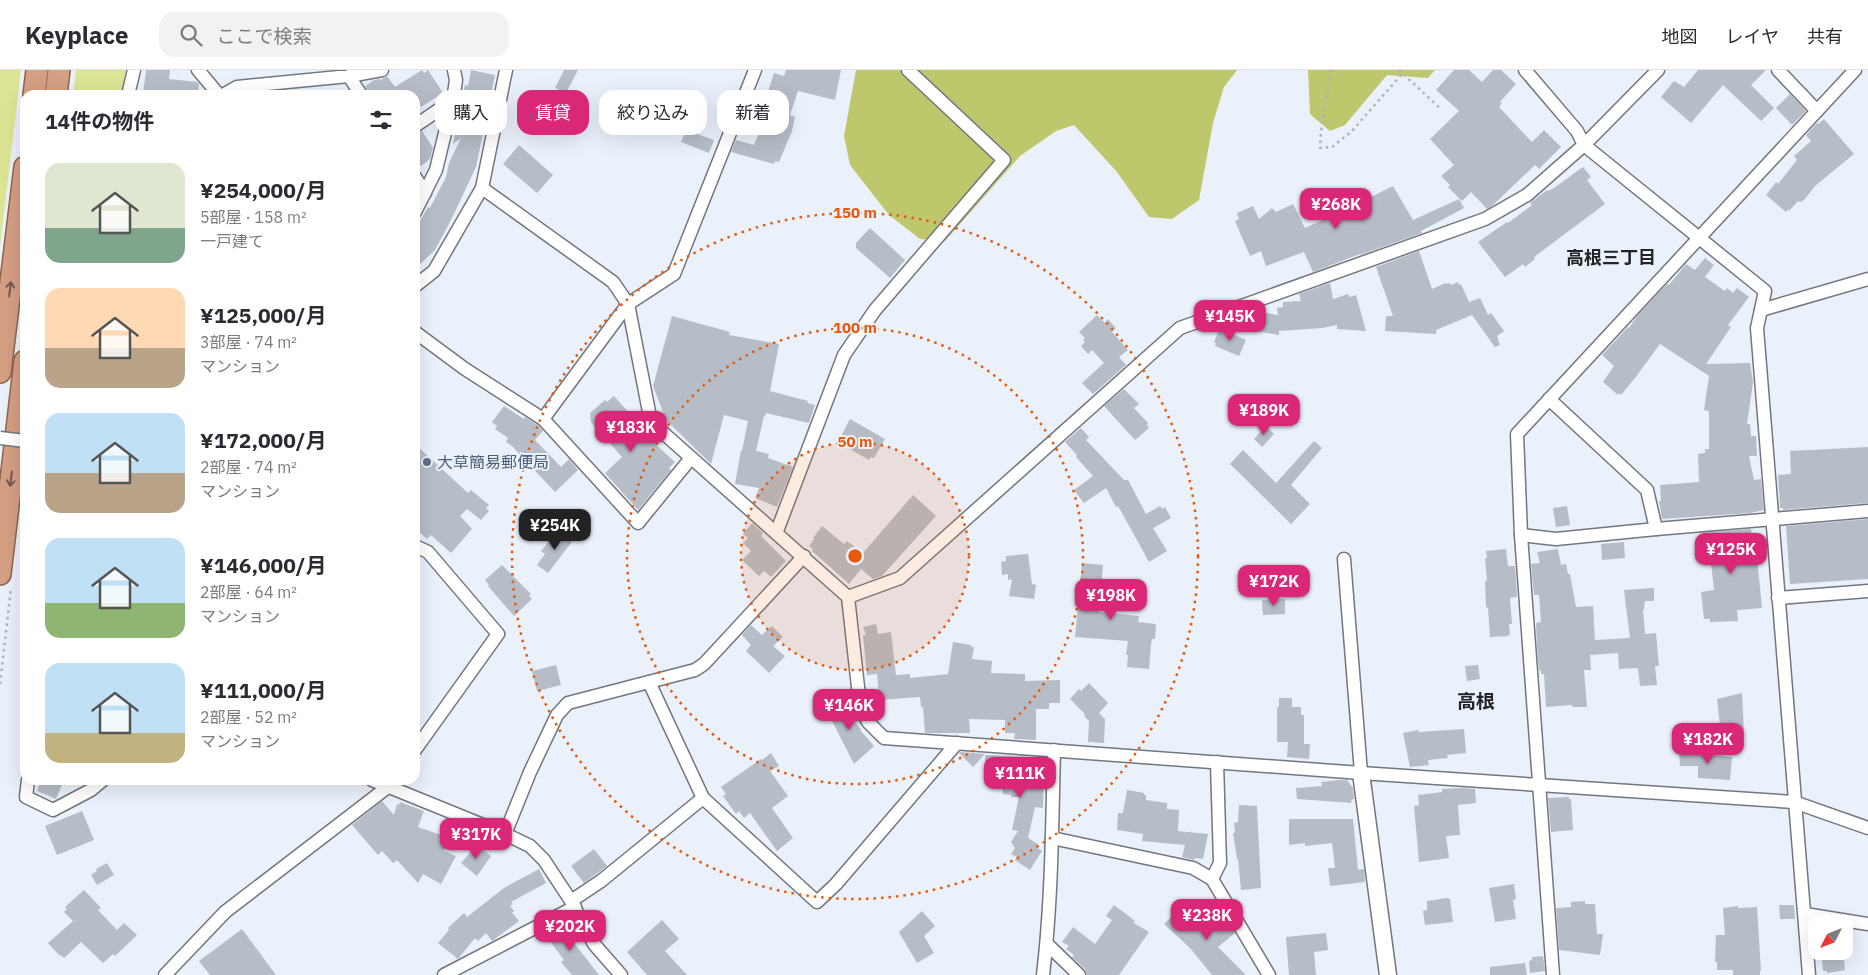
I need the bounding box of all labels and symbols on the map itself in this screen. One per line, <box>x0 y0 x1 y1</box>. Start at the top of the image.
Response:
pin: ¥268K <box>1301 188 1371 230</box>
text: 150 m <box>833 203 877 222</box>
district label: 高根三丁目 <box>1566 246 1656 269</box>
one-way arrow <box>5 281 15 297</box>
pin: ¥145K <box>1195 300 1265 342</box>
text: 100 m <box>833 318 877 337</box>
pin: ¥189K <box>1229 394 1299 436</box>
pin: ¥183K <box>596 410 666 453</box>
text: 50 m <box>838 432 872 451</box>
place label: 大草簡易郵便局 <box>437 452 549 472</box>
marker: 大草簡易郵便局 <box>421 456 433 468</box>
one-way arrow <box>6 471 16 487</box>
pin: ¥254K <box>520 508 590 551</box>
pin: ¥125K <box>1696 532 1766 575</box>
centre of rings <box>846 547 864 565</box>
pin: ¥172K <box>1239 564 1309 607</box>
pin: ¥198K <box>1076 578 1146 621</box>
pin: ¥146K <box>814 688 884 731</box>
district label: 高根 <box>1457 689 1495 713</box>
pin: ¥182K <box>1673 722 1743 765</box>
pin: ¥111K <box>985 756 1055 799</box>
pin: ¥317K <box>441 818 511 860</box>
pin: ¥238K <box>1172 898 1242 941</box>
pin: ¥202K <box>535 910 605 952</box>
north arrow <box>1808 915 1852 960</box>

